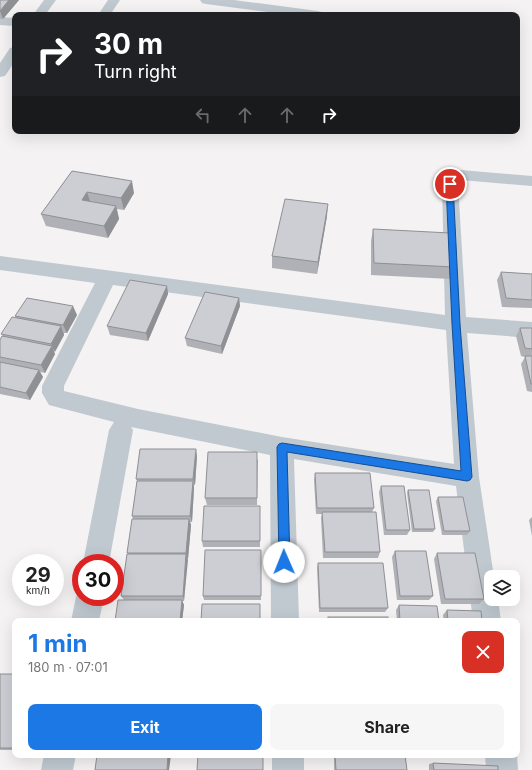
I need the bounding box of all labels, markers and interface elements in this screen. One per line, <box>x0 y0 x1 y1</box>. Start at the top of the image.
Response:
text: 30 m <box>94 27 163 61</box>
icon: right <box>28 28 80 80</box>
text: Turn right <box>94 61 177 82</box>
icon: left <box>192 104 214 126</box>
icon: ahead <box>234 104 256 126</box>
icon: ahead <box>276 104 298 126</box>
icon: right <box>318 104 340 126</box>
pin <box>433 167 467 201</box>
icon: arrive <box>439 173 461 195</box>
position arrow <box>263 541 305 583</box>
speed limit sign: 30 <box>72 554 124 606</box>
text: 29 <box>25 563 51 587</box>
map controls <box>484 570 520 606</box>
button: layers <box>484 570 520 606</box>
text: km/h <box>26 584 50 596</box>
text: 1 min <box>28 629 87 658</box>
button: close <box>462 631 504 673</box>
text: 180 m · 07:01 <box>28 659 108 675</box>
button: Exit <box>28 704 262 750</box>
button: Share <box>270 704 504 750</box>

